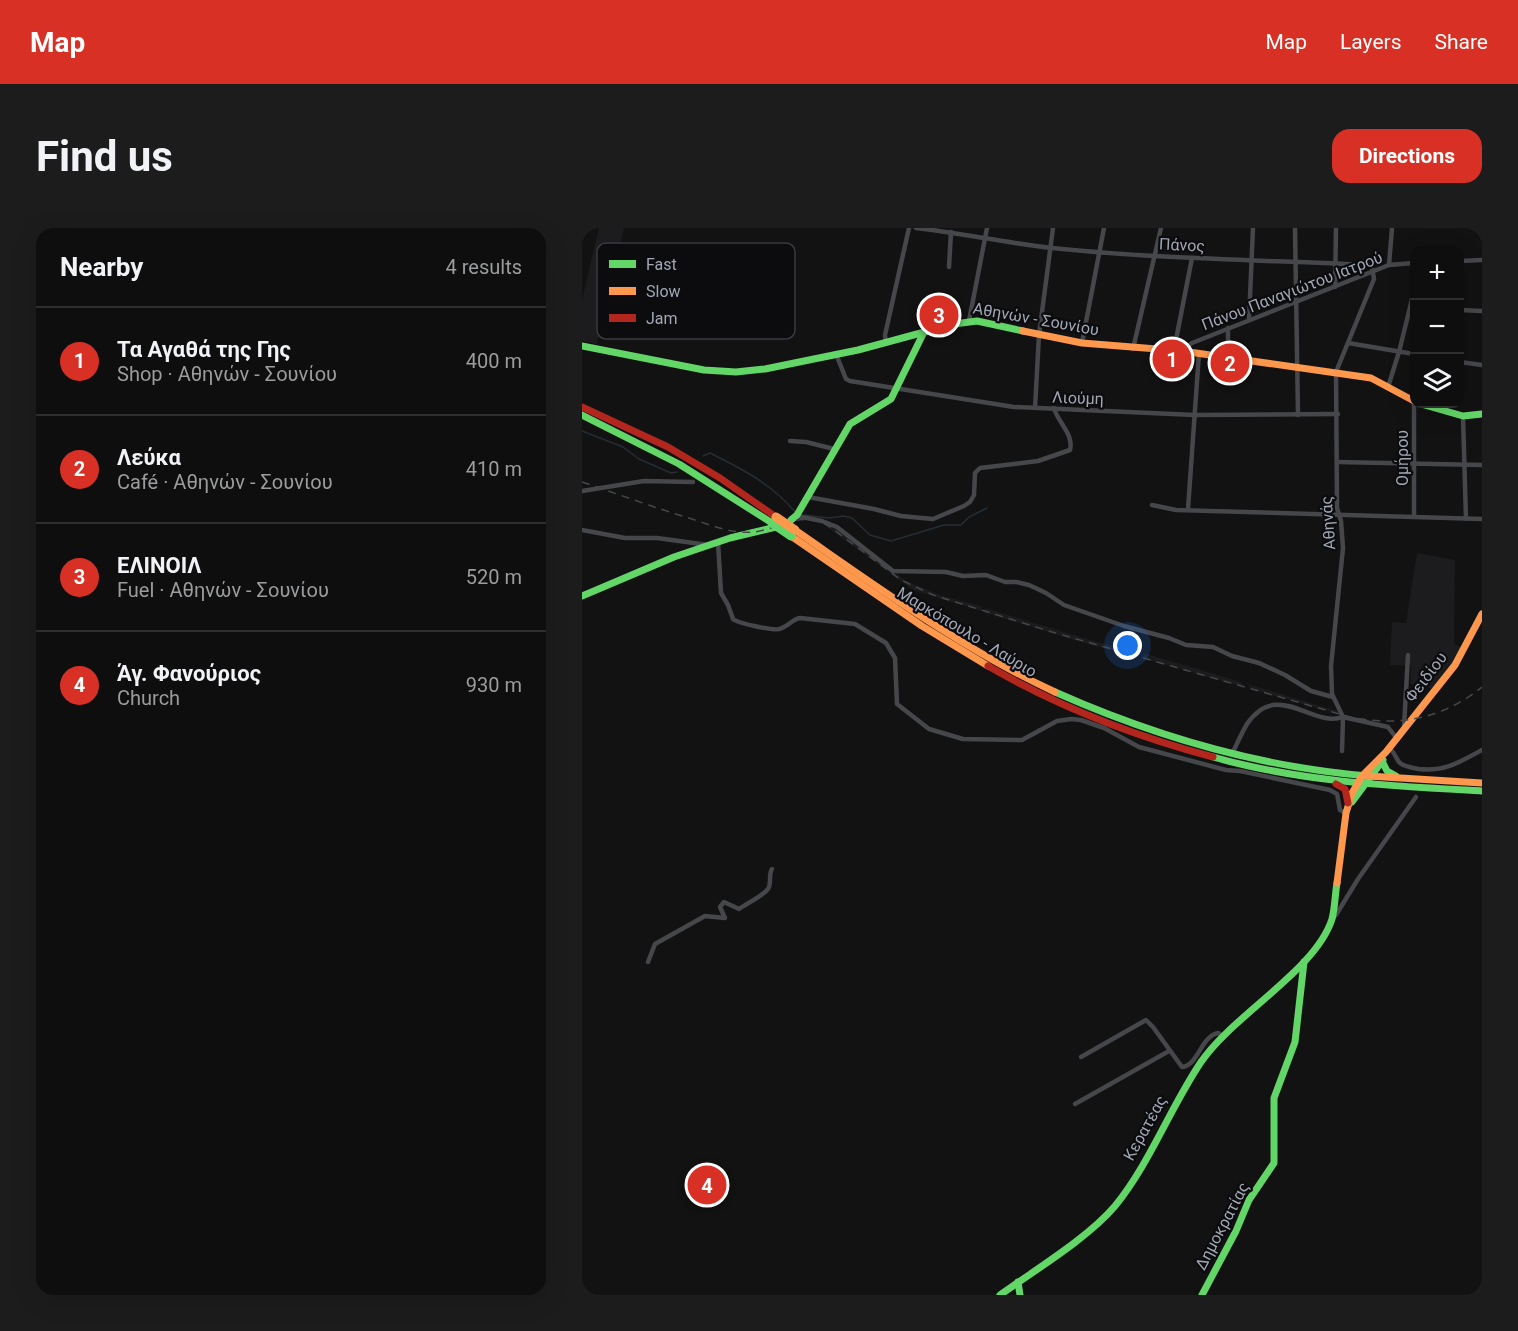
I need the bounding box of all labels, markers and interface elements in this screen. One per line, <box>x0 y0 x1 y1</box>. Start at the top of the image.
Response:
text: Map <box>30 26 85 59</box>
text: Map <box>1265 30 1307 54</box>
text: Layers <box>1340 30 1401 54</box>
text: Share <box>1434 30 1488 54</box>
button: Directions <box>1332 129 1482 183</box>
text: Find us <box>36 132 173 181</box>
street label: Πάνος <box>1159 234 1205 256</box>
legend <box>597 243 795 339</box>
map controls <box>1410 246 1464 408</box>
button: + <box>1410 246 1464 300</box>
street label: Πάνου Παναγιώτου Ιατρού <box>1199 248 1385 334</box>
text: Nearby <box>60 252 143 282</box>
text: 4 results <box>446 255 522 279</box>
text: Fast <box>646 255 677 274</box>
text: Slow <box>646 282 681 301</box>
pin: 3 <box>920 292 958 338</box>
street label: Αθηνών - Σουνίου <box>972 299 1100 339</box>
button: − <box>1410 300 1464 354</box>
text: Jam <box>646 309 678 328</box>
pin: 1 <box>1152 336 1192 382</box>
text: Τα Αγαθά της Γης <box>117 337 291 362</box>
pin: 2 <box>1210 340 1250 386</box>
text: 1 <box>74 349 85 373</box>
text: 400 m <box>466 349 522 373</box>
button: layers <box>1410 354 1464 408</box>
text: Shop · Αθηνών - Σουνίου <box>117 362 337 386</box>
street label: Λιούμη <box>1052 388 1104 408</box>
street label: Ομήρου <box>1393 430 1412 486</box>
text: Λεύκα <box>117 445 181 470</box>
text: 2 <box>74 457 85 481</box>
text: 410 m <box>466 457 522 481</box>
text: Café · Αθηνών - Σουνίου <box>117 470 333 494</box>
street label: Αθηνάς <box>1317 495 1339 551</box>
text: ΕΛΙΝΟΙΛ <box>117 553 202 578</box>
text: 3 <box>74 565 85 589</box>
text: 520 m <box>466 565 522 589</box>
text: Fuel · Αθηνών - Σουνίου <box>117 578 329 602</box>
street label: Μαρκόπουλο - Λαύριο <box>894 583 1040 681</box>
your location <box>1113 631 1142 660</box>
street label: Φειδίου <box>1401 648 1451 706</box>
text: Άγ. Φανούριος <box>117 661 261 686</box>
text: 4 <box>74 673 85 697</box>
text: 930 m <box>466 673 522 697</box>
text: Church <box>117 686 180 710</box>
street label: Κερατέας <box>1119 1092 1171 1164</box>
pin: 4 <box>688 1162 726 1208</box>
street label: Δημοκρατίας <box>1191 1179 1253 1273</box>

